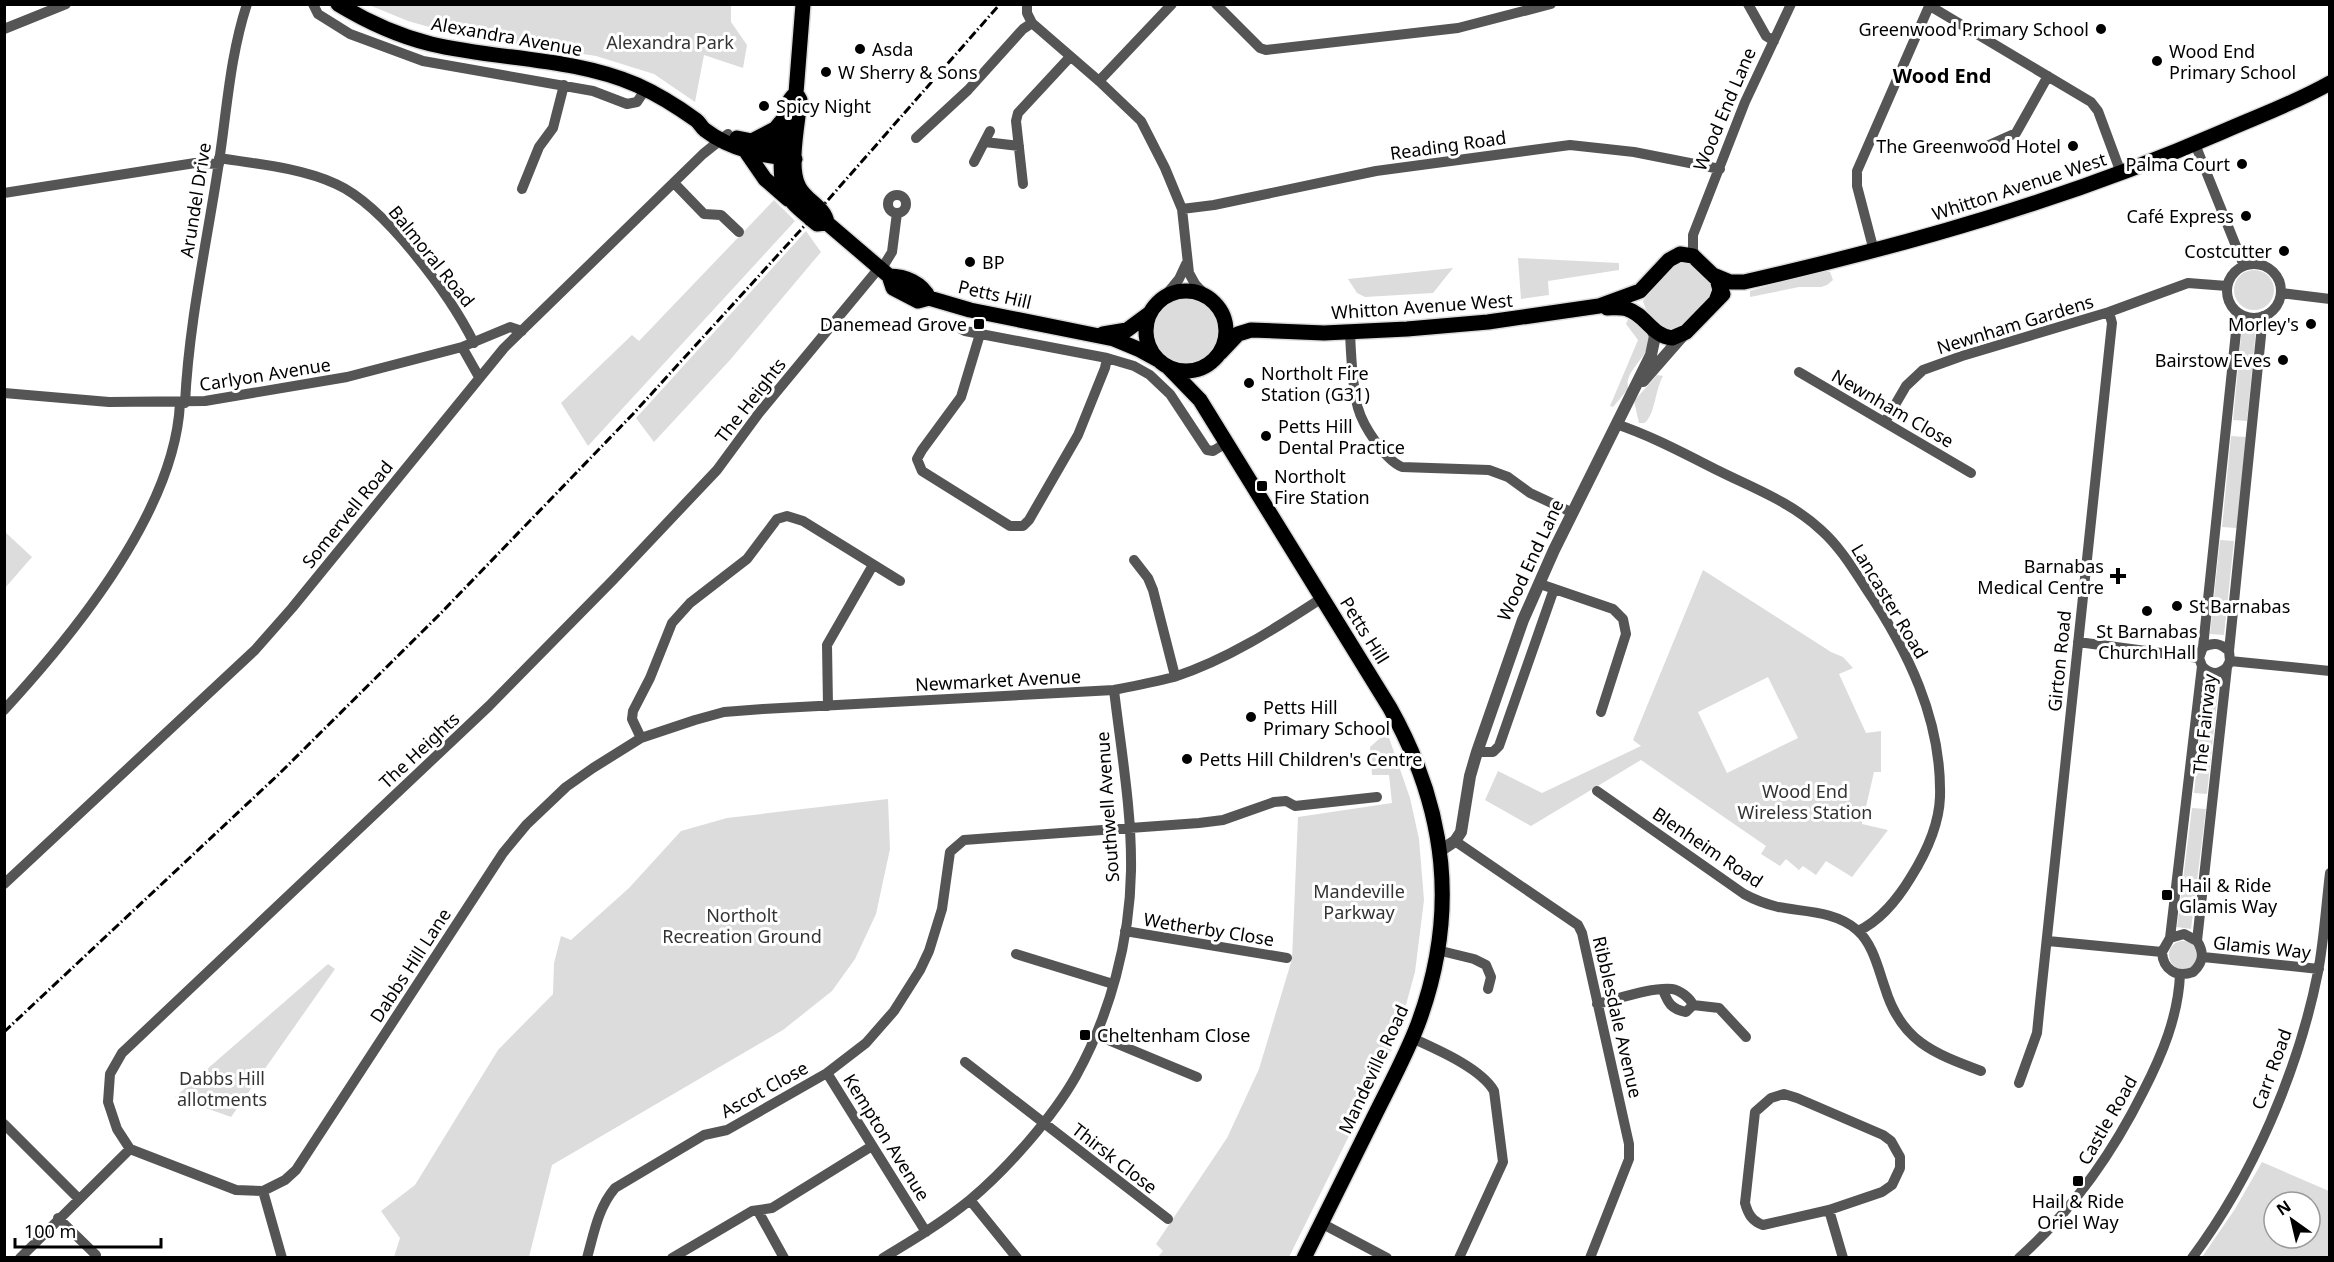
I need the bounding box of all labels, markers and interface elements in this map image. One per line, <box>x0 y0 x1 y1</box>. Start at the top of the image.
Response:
street label: Alexandra Avenue <box>430 11 584 61</box>
place label: Greenwood Primary School <box>1858 17 2089 41</box>
marker: Greenwood Primary School <box>2094 22 2108 36</box>
park label: Alexandra Park <box>606 30 734 54</box>
place label: Asda <box>872 37 913 61</box>
place label: Wood End Primary School <box>2169 39 2296 84</box>
marker: Asda <box>853 42 867 56</box>
street label: Wood End Lane <box>1687 44 1761 174</box>
marker: Wood End Primary School <box>2150 54 2164 68</box>
place label: W Sherry & Sons <box>838 60 978 84</box>
district label: Wood End <box>1893 62 1991 89</box>
marker: W Sherry & Sons <box>819 65 833 79</box>
place label: Spicy Night <box>776 94 872 118</box>
marker: Spicy Night <box>757 99 771 113</box>
street label: Reading Road <box>1388 125 1508 165</box>
place label: The Greenwood Hotel <box>1876 134 2061 158</box>
marker: The Greenwood Hotel <box>2066 139 2080 153</box>
street label: Arundel Drive <box>174 141 216 259</box>
street label: Whitton Avenue West <box>1929 146 2110 225</box>
place label: Palma Court <box>2125 152 2231 176</box>
marker: Palma Court <box>2235 157 2249 171</box>
street label: Balmoral Road <box>384 200 480 312</box>
place label: Café Express <box>2126 204 2234 228</box>
marker: Café Express <box>2239 209 2253 223</box>
place label: Costcutter <box>2184 239 2273 263</box>
marker: Costcutter <box>2277 244 2291 258</box>
place label: BP <box>982 250 1005 274</box>
marker: BP <box>963 255 977 269</box>
street label: Petts Hill <box>956 274 1034 314</box>
street label: Whitton Avenue West <box>1331 288 1514 324</box>
street label: Newnham Gardens <box>1934 289 2096 359</box>
place label: Danemead Grove <box>820 312 967 336</box>
place label: Morley's <box>2228 312 2299 336</box>
marker: Danemead Grove <box>972 317 986 331</box>
marker: Morley's <box>2304 317 2318 331</box>
place label: Bairstow Eves <box>2155 348 2271 372</box>
street label: Carlyon Avenue <box>198 352 332 396</box>
street label: The Heights <box>709 353 791 447</box>
marker: Bairstow Eves <box>2276 353 2290 367</box>
place label: Northolt Fire Station (G31) <box>1261 361 1370 406</box>
street label: Newnham Close <box>1828 363 1958 453</box>
marker: Northolt Fire Station (G31) <box>1242 376 1256 390</box>
place label: Petts Hill Dental Practice <box>1278 414 1405 459</box>
marker: Petts Hill Dental Practice <box>1259 429 1273 443</box>
street label: Somervell Road <box>296 455 398 573</box>
place label: Northolt Fire Station <box>1274 464 1370 509</box>
marker: Northolt Fire Station <box>1255 479 1269 493</box>
street label: Wood End Lane <box>1491 495 1569 625</box>
street label: Lancaster Road <box>1846 539 1934 663</box>
place label: Barnabas Medical Centre <box>1977 554 2104 599</box>
marker: Barnabas Medical Centre <box>2109 567 2127 585</box>
street label: Petts Hill <box>1335 592 1395 668</box>
place label: St Barnabas <box>2189 594 2290 618</box>
marker: St Barnabas <box>2170 599 2184 613</box>
marker: St Barnabas Church Hall <box>2140 604 2154 618</box>
street label: Girton Road <box>2042 609 2076 713</box>
place label: St Barnabas Church Hall <box>2096 619 2198 664</box>
street label: Newmarket Avenue <box>914 664 1082 696</box>
street label: The Fairway <box>2187 672 2221 775</box>
place label: Petts Hill Primary School <box>1263 695 1390 740</box>
street label: The Heights <box>374 707 464 793</box>
marker: Petts Hill Primary School <box>1244 710 1258 724</box>
street label: Southwell Avenue <box>1090 731 1124 883</box>
place label: Petts Hill Children's Centre <box>1199 747 1423 771</box>
marker: Petts Hill Children's Centre <box>1180 752 1194 766</box>
park label: Wood End Wireless Station <box>1738 779 1872 824</box>
street label: Blenheim Road <box>1648 801 1768 893</box>
place label: Hail & Ride Glamis Way <box>2179 873 2278 918</box>
park label: Mandeville Parkway <box>1313 879 1405 924</box>
marker: Hail & Ride Glamis Way <box>2160 888 2174 902</box>
street label: Dabbs Hill Lane <box>364 903 456 1027</box>
park label: Northolt Recreation Ground <box>662 903 822 948</box>
street label: Wetherby Close <box>1142 907 1276 951</box>
street label: Glamis Way <box>2212 930 2313 964</box>
street label: Ribblesdale Avenue <box>1588 934 1648 1100</box>
street label: Mandeville Road <box>1333 1001 1413 1137</box>
place label: Cheltenham Close <box>1097 1023 1251 1047</box>
street label: Carr Road <box>2245 1025 2297 1113</box>
marker: Cheltenham Close <box>1078 1028 1092 1042</box>
street label: Ascot Close <box>716 1055 812 1123</box>
park label: Dabbs Hill allotments <box>177 1066 267 1111</box>
street label: Kempton Avenue <box>838 1069 936 1205</box>
street label: Castle Road <box>2072 1071 2142 1169</box>
street label: Thirsk Close <box>1067 1117 1163 1199</box>
marker: Hail & Ride Oriel Way <box>2071 1174 2085 1188</box>
place label: Hail & Ride Oriel Way <box>2032 1189 2124 1234</box>
north arrow <box>2262 1190 2322 1250</box>
text: N <box>2272 1195 2295 1220</box>
scale bar <box>15 1211 160 1249</box>
text: 100 m <box>24 1219 76 1243</box>

